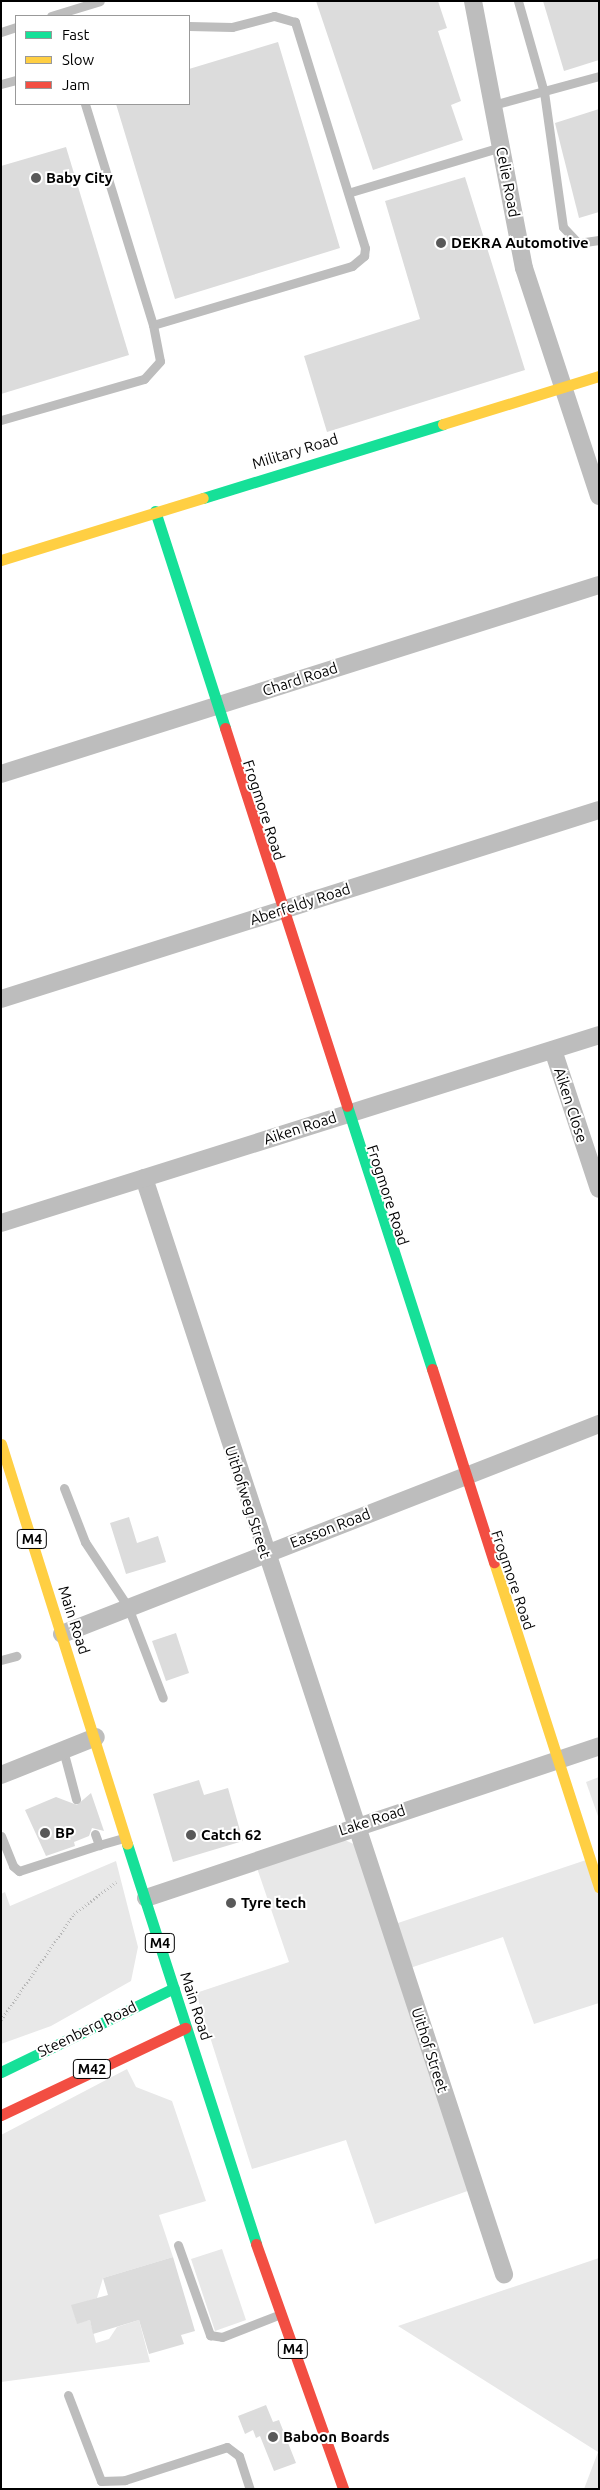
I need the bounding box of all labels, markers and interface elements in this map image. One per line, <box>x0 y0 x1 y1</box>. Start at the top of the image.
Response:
legend <box>15 15 190 105</box>
text: Fast <box>62 26 89 43</box>
text: Slow <box>62 51 94 68</box>
text: Jam <box>62 76 90 93</box>
street label: Celie Road <box>492 145 524 219</box>
place label: Baby City <box>46 169 113 187</box>
marker: Baby City <box>30 172 42 184</box>
place label: DEKRA Automotive <box>451 234 589 252</box>
marker: DEKRA Automotive <box>435 237 447 249</box>
street label: Military Road <box>250 429 340 473</box>
street label: Chard Road <box>260 658 340 700</box>
street label: Frogmore Road <box>239 758 289 862</box>
street label: Aberfeldy Road <box>248 879 352 929</box>
street label: Aiken Close <box>550 1065 592 1145</box>
street label: Aiken Road <box>261 1108 339 1148</box>
street label: Frogmore Road <box>363 1143 413 1247</box>
street label: Uithofweg Street <box>221 1444 275 1560</box>
street label: Easson Road <box>287 1504 373 1552</box>
road number: M4 <box>16 1528 48 1550</box>
street label: Frogmore Road <box>487 1528 539 1632</box>
street label: Main Road <box>54 1583 94 1657</box>
street label: Lake Road <box>336 1801 408 1839</box>
place label: BP <box>55 1824 74 1842</box>
place label: Catch 62 <box>201 1826 262 1844</box>
marker: BP <box>39 1827 51 1839</box>
marker: Catch 62 <box>185 1829 197 1841</box>
place label: Tyre tech <box>241 1894 306 1912</box>
marker: Tyre tech <box>225 1897 237 1909</box>
road number: M4 <box>144 1932 176 1955</box>
street label: Main Road <box>176 1969 216 2043</box>
street label: Steenberg Road <box>34 1997 140 2061</box>
street label: Uithof Street <box>408 2005 452 2095</box>
road number: M42 <box>72 2058 112 2080</box>
road number: M4 <box>277 2338 309 2360</box>
place label: Baboon Boards <box>283 2428 390 2446</box>
marker: Baboon Boards <box>267 2431 279 2443</box>

